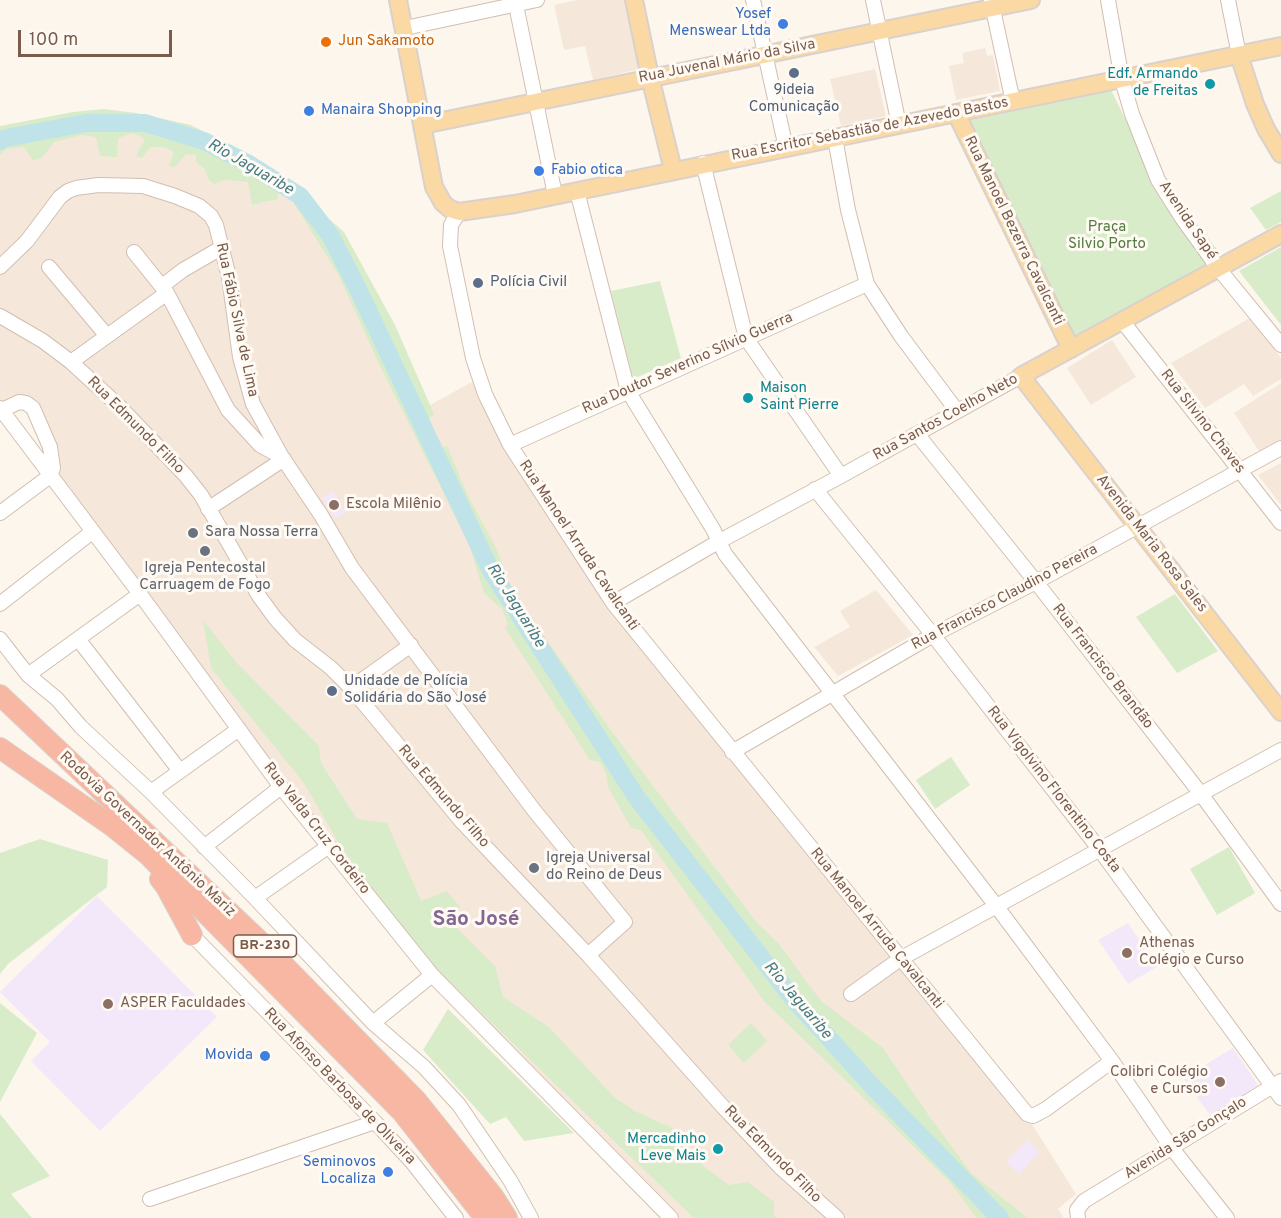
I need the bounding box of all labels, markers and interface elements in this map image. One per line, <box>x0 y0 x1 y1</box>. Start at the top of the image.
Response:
place label: Yosef Menswear Ltda <box>669 6 771 41</box>
marker: Yosef Menswear Ltda <box>776 17 790 31</box>
scale bar <box>21 18 176 56</box>
text: 100 m <box>29 29 78 52</box>
place label: Jun Sakamoto <box>338 33 434 51</box>
marker: Jun Sakamoto <box>319 35 333 49</box>
street label: Rua Juvenal Mário da Silva <box>637 36 817 88</box>
marker: 9ideia Comunicação <box>787 66 801 80</box>
place label: Edf. Armando de Freitas <box>1107 66 1198 101</box>
marker: Edf. Armando de Freitas <box>1203 77 1217 91</box>
place label: 9ideia Comunicação <box>749 82 839 117</box>
street label: Rua Escritor Sebastião de Azevedo Bastos <box>730 94 1010 166</box>
place label: Manaira Shopping <box>321 102 442 120</box>
marker: Manaira Shopping <box>302 104 316 118</box>
street label: Rua Manoel Bezerra Cavalcanti <box>959 134 1067 328</box>
water label: Rio Jaguaribe <box>204 136 296 200</box>
place label: Fabio otica <box>551 162 623 180</box>
marker: Fabio otica <box>532 164 546 178</box>
street label: Avenida Sapé <box>1154 178 1220 264</box>
park label: Praça Silvio Porto <box>1068 219 1146 254</box>
street label: Rua Fábio Silva de Lima <box>211 241 261 399</box>
place label: Polícia Civil <box>490 274 567 292</box>
marker: Polícia Civil <box>471 276 485 290</box>
street label: Rua Doutor Severino Sílvio Guerra <box>580 309 796 419</box>
street label: Rua Silvino Chaves <box>1156 366 1248 478</box>
street label: Rua Santos Coelho Neto <box>870 371 1022 465</box>
street label: Rua Edmundo Filho <box>83 374 187 478</box>
place label: Maison Saint Pierre <box>760 380 839 415</box>
marker: Maison Saint Pierre <box>741 391 755 405</box>
street label: Rua Manoel Arruda Cavalcanti <box>514 457 642 635</box>
street label: Avenida Maria Rosa Sales <box>1092 472 1210 616</box>
place label: Escola Milênio <box>346 496 441 514</box>
marker: Escola Milênio <box>327 498 341 512</box>
place label: Sara Nossa Terra <box>205 524 318 542</box>
marker: Sara Nossa Terra <box>186 526 200 540</box>
street label: Rua Francisco Claudino Pereira <box>909 541 1101 655</box>
marker: Igreja Pentecostal Carruagem de Fogo <box>198 544 212 558</box>
place label: Igreja Pentecostal Carruagem de Fogo <box>139 560 271 595</box>
water label: Rio Jaguaribe <box>482 560 548 652</box>
street label: Rua Francisco Brandão <box>1048 601 1156 733</box>
place label: Unidade de Polícia Solidária do São José <box>344 673 487 708</box>
marker: Unidade de Polícia Solidária do São José <box>325 684 339 698</box>
street label: Rua Vigolvino Florentino Costa <box>982 703 1124 877</box>
street label: Rua Edmundo Filho <box>394 742 492 852</box>
street label: Rodovia Governador Antônio Mariz <box>55 749 239 921</box>
street label: Rua Valda Cruz Cordeiro <box>259 759 373 899</box>
street label: Rua Manoel Arruda Cavalcanti <box>806 845 946 1013</box>
place label: Igreja Universal do Reino de Deus <box>546 850 662 885</box>
marker: Igreja Universal do Reino de Deus <box>527 861 541 875</box>
district label: São José <box>433 908 519 934</box>
road number: BR-230 <box>234 935 296 957</box>
place label: Athenas Colégio e Curso <box>1139 935 1244 970</box>
marker: Athenas Colégio e Curso <box>1120 946 1134 960</box>
water label: Rio Jaguaribe <box>759 958 835 1044</box>
place label: ASPER Faculdades <box>120 995 246 1013</box>
marker: ASPER Faculdades <box>101 997 115 1011</box>
street label: Rua Afonso Barbosa de Oliveira <box>259 1005 419 1169</box>
place label: Movida <box>205 1047 253 1065</box>
marker: Movida <box>258 1049 272 1063</box>
place label: Colibri Colégio e Cursos <box>1110 1064 1208 1099</box>
marker: Colibri Colégio e Cursos <box>1213 1075 1227 1089</box>
street label: Avenida São Gonçalo <box>1121 1094 1251 1184</box>
street label: Rua Edmundo Filho <box>720 1103 824 1207</box>
place label: Mercadinho Leve Mais <box>627 1131 706 1166</box>
marker: Mercadinho Leve Mais <box>711 1142 725 1156</box>
place label: Seminovos Localiza <box>303 1154 376 1189</box>
marker: Seminovos Localiza <box>381 1165 395 1179</box>

